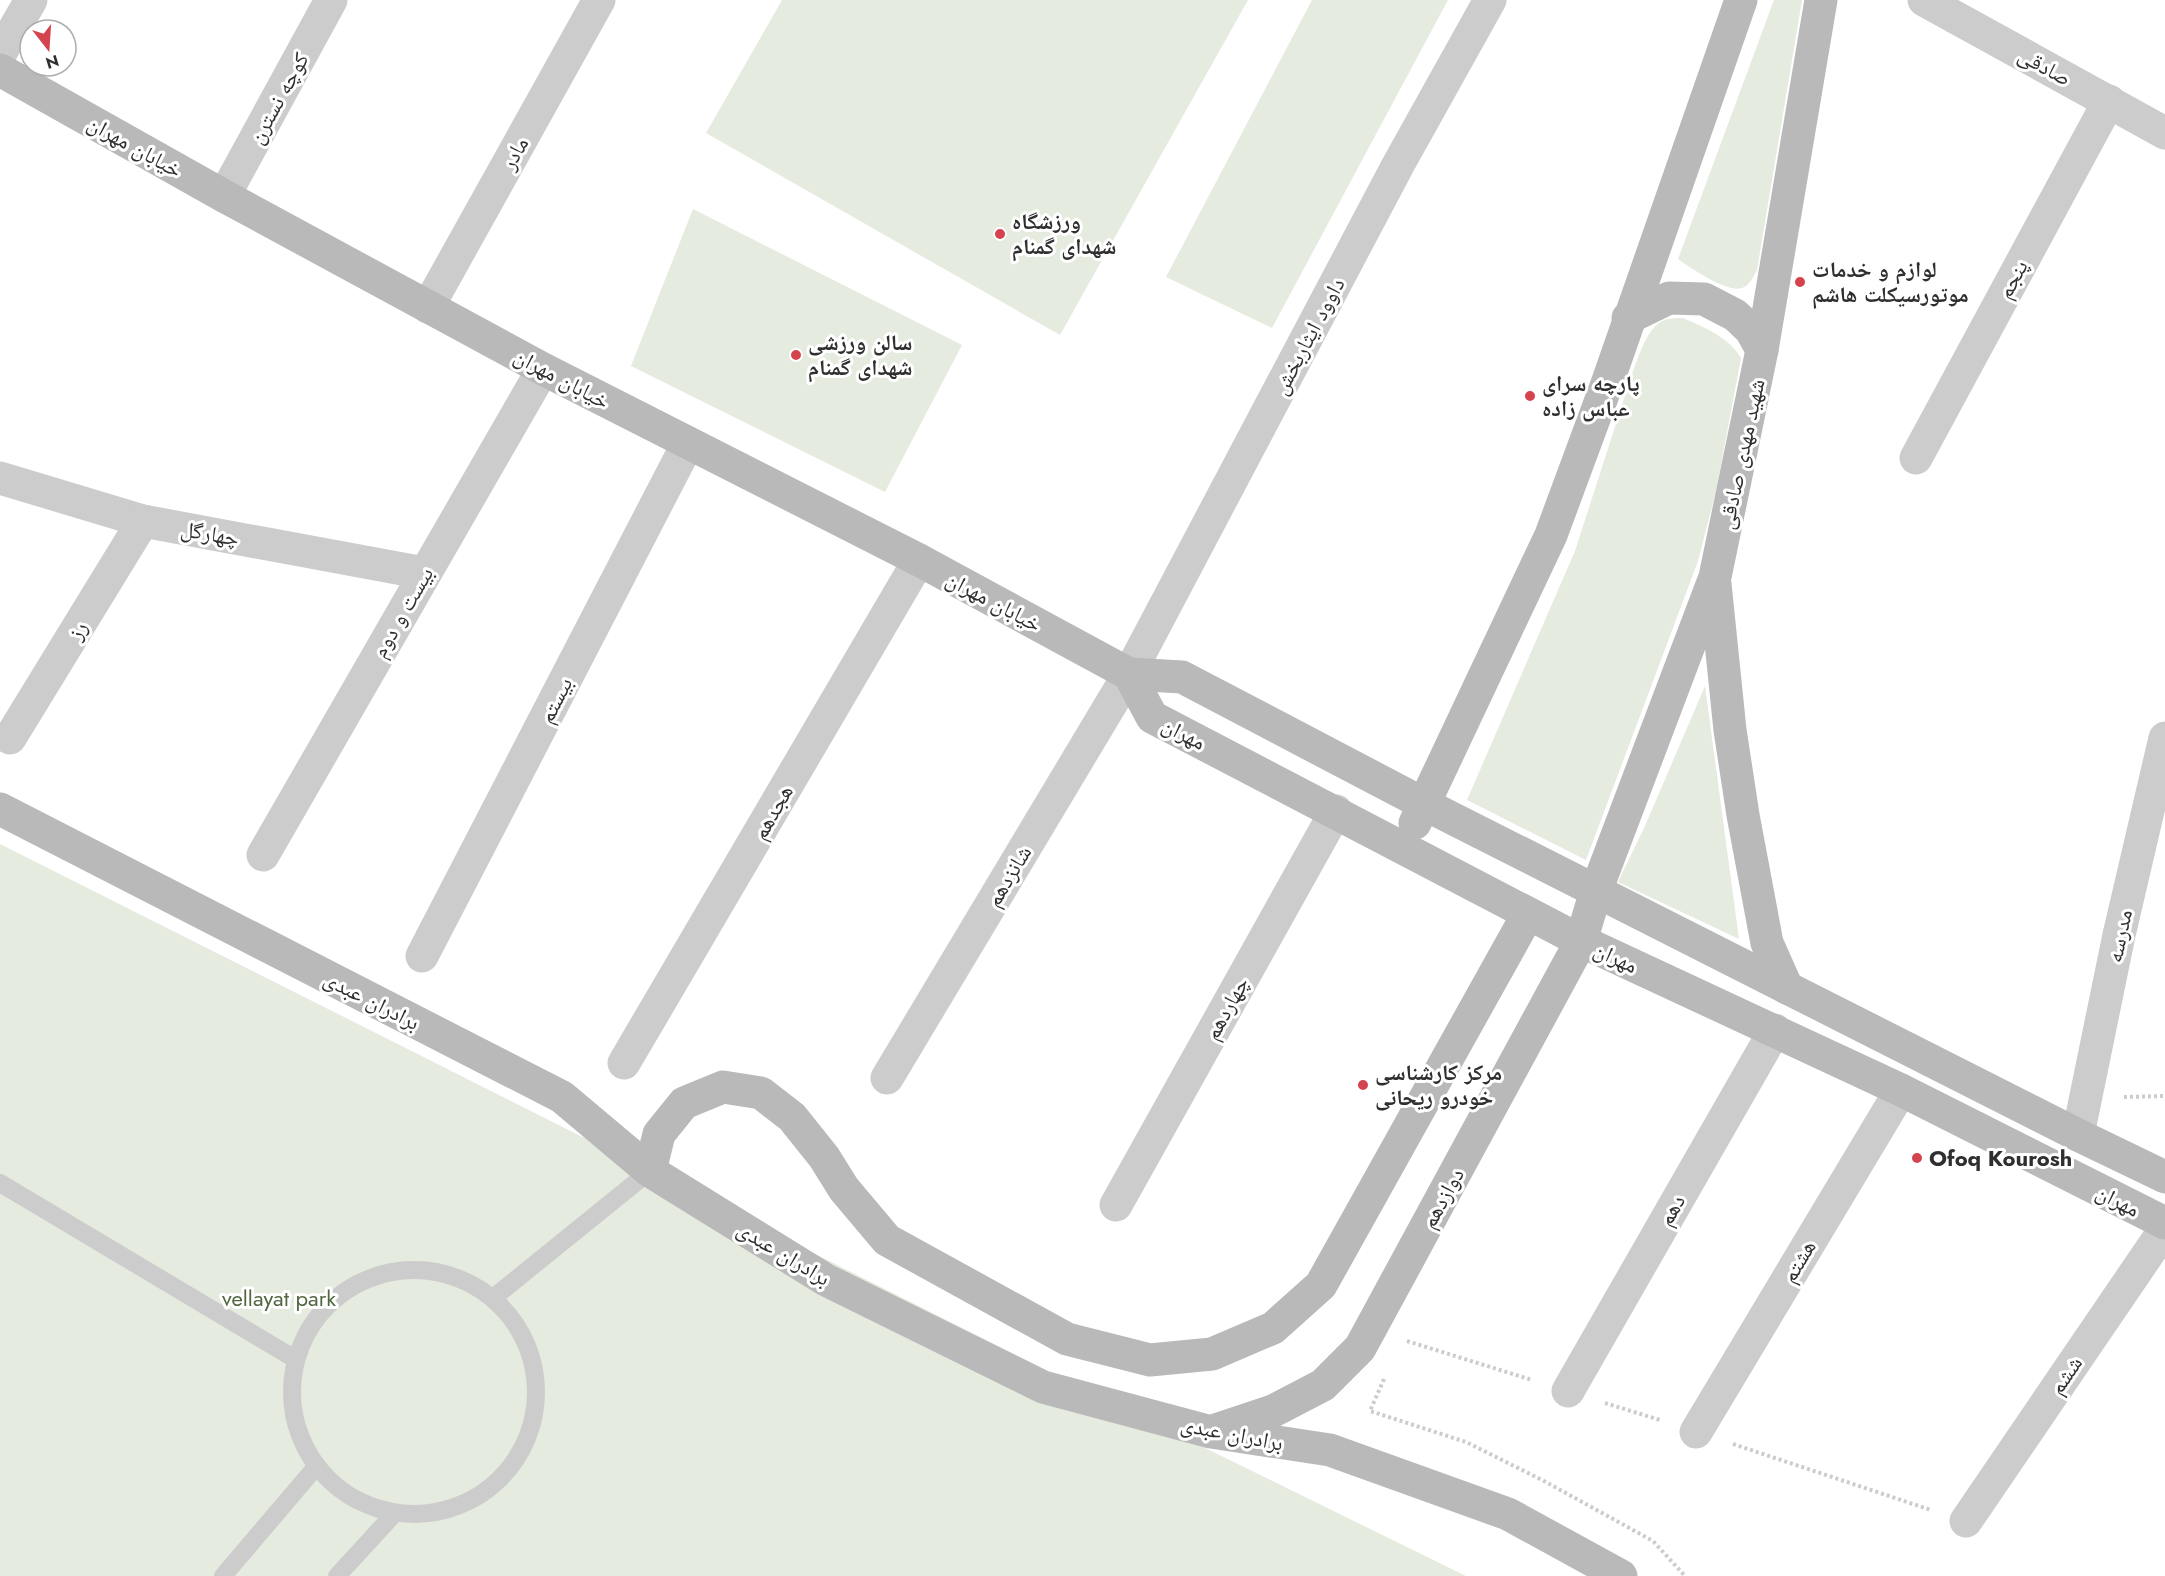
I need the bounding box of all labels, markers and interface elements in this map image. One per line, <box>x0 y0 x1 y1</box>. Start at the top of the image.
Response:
north arrow <box>18 18 78 78</box>
street label: صادقی <box>2013 38 2077 94</box>
street label: کوچه نسترن <box>240 46 316 150</box>
text: N <box>43 49 62 75</box>
street label: خیابان مهران <box>82 107 188 185</box>
street label: مادر <box>491 131 536 176</box>
place label: ورزشگاه شهدای گمنام <box>1012 205 1116 262</box>
marker: ورزشگاه شهدای گمنام <box>993 227 1007 241</box>
place label: لوازم و خدمات موتورسیکلت هاشم <box>1812 253 1969 310</box>
street label: پنجم <box>1988 254 2036 304</box>
street label: داوود ایثاربخش <box>1264 272 1352 400</box>
marker: لوازم و خدمات موتورسیکلت هاشم <box>1793 275 1807 289</box>
place label: سالن ورزشی شهدای گمنام <box>808 326 912 383</box>
street label: خیابان مهران <box>509 339 615 417</box>
marker: سالن ورزشی شهدای گمنام <box>789 348 803 362</box>
place label: پارچه سرای عباس زاده <box>1542 367 1640 424</box>
street label: شهید مهدی صادقی <box>1709 376 1773 532</box>
marker: پارچه سرای عباس زاده <box>1523 389 1537 403</box>
street label: چهارگل <box>178 512 242 554</box>
street label: بیست و دوم <box>363 561 441 663</box>
street label: خیابان مهران <box>941 562 1047 640</box>
street label: رز <box>58 614 95 646</box>
street label: بیستم <box>530 671 580 729</box>
street label: مهران <box>1156 708 1212 758</box>
street label: هجدهم <box>743 778 801 846</box>
street label: شانزدهم <box>977 839 1039 913</box>
street label: مدرسه <box>2098 907 2140 965</box>
street label: مهران <box>1589 933 1643 981</box>
street label: برادران عبدی <box>318 962 426 1038</box>
street label: چهاردهم <box>1195 970 1257 1046</box>
place label: مرکز کارشناسی خودرو ریحانی <box>1375 1056 1502 1113</box>
marker: مرکز کارشناسی خودرو ریحانی <box>1356 1078 1370 1092</box>
place label: Ofoq Kourosh <box>1929 1142 2072 1174</box>
marker: Ofoq Kourosh <box>1910 1151 1924 1165</box>
street label: دوازدهم <box>1412 1162 1472 1234</box>
street label: مهران <box>2090 1175 2146 1225</box>
street label: دهم <box>1649 1188 1693 1232</box>
street label: برادران عبدی <box>731 1212 837 1294</box>
street label: هشتم <box>1773 1233 1823 1289</box>
park label: vellayat park <box>222 1282 336 1314</box>
street label: ششم <box>2040 1349 2090 1401</box>
street label: برادران عبدی <box>1178 1407 1286 1459</box>

